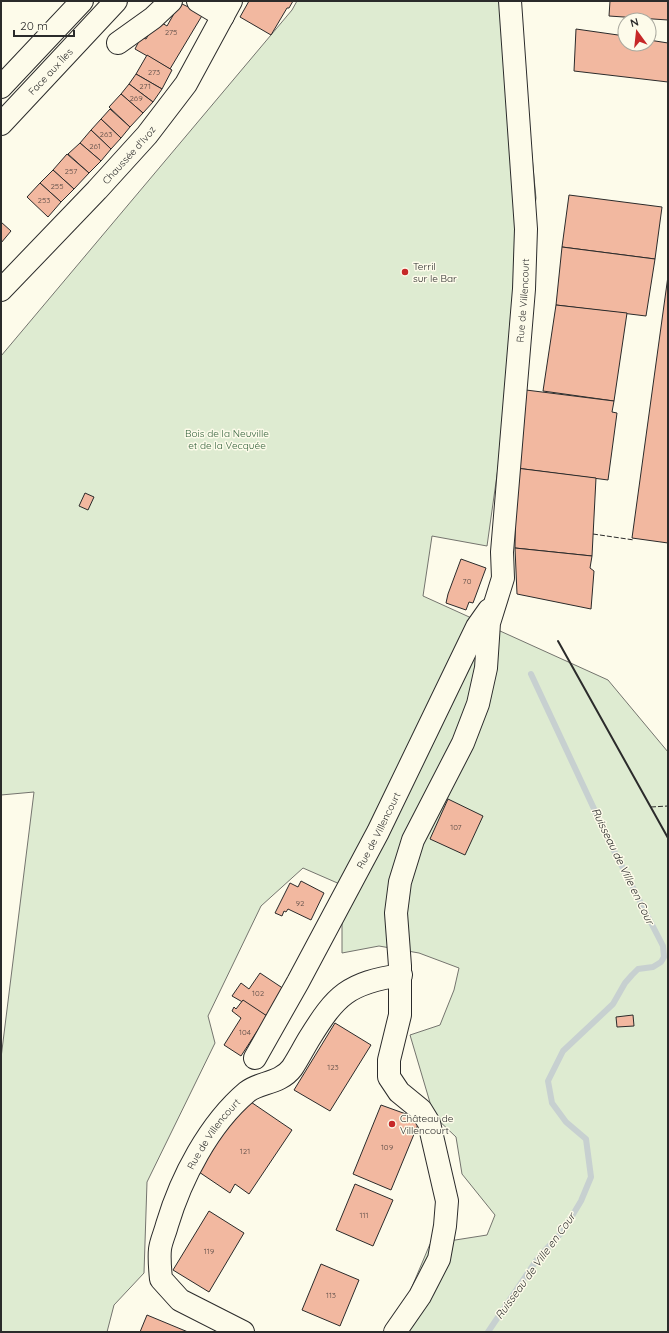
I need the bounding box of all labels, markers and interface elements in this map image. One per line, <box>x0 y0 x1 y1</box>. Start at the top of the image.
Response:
scale bar <box>14 12 74 38</box>
north arrow <box>617 12 657 52</box>
text: N <box>629 15 640 30</box>
text: 20 m <box>20 18 48 33</box>
house number: 275 <box>165 27 177 37</box>
street label: Face aux Îles <box>25 45 76 98</box>
house number: 273 <box>148 67 160 77</box>
house number: 271 <box>139 81 151 91</box>
house number: 269 <box>129 93 143 103</box>
street label: Chaussée d'Ivoz <box>100 123 159 187</box>
house number: 263 <box>100 129 112 139</box>
house number: 261 <box>89 141 101 151</box>
house number: 257 <box>65 166 77 176</box>
house number: 255 <box>50 181 64 191</box>
house number: 253 <box>38 195 50 205</box>
street label: Rue de Villencourt <box>514 258 532 343</box>
place label: Terril sur le Bar <box>413 260 457 285</box>
marker: Terril sur le Bar <box>400 267 410 277</box>
park label: Bois de la Neuville et de la Vecquée <box>185 427 269 452</box>
house number: 70 <box>463 576 472 586</box>
street label: Rue de Villencourt <box>354 789 404 871</box>
water label: Ruisseau de Ville en Cour <box>589 805 658 928</box>
house number: 107 <box>450 822 462 832</box>
house number: 92 <box>296 898 305 908</box>
house number: 102 <box>252 988 265 998</box>
house number: 104 <box>239 1027 251 1037</box>
house number: 123 <box>327 1062 339 1072</box>
street label: Rue de Villencourt <box>184 1095 243 1172</box>
place label: Château de Villencourt <box>400 1112 454 1137</box>
marker: Château de Villencourt <box>387 1119 397 1129</box>
house number: 109 <box>381 1142 394 1152</box>
house number: 121 <box>240 1146 250 1156</box>
water label: Ruisseau de Ville en Cour <box>492 1209 579 1322</box>
house number: 111 <box>360 1210 368 1220</box>
house number: 119 <box>204 1246 215 1256</box>
house number: 113 <box>326 1290 336 1300</box>

